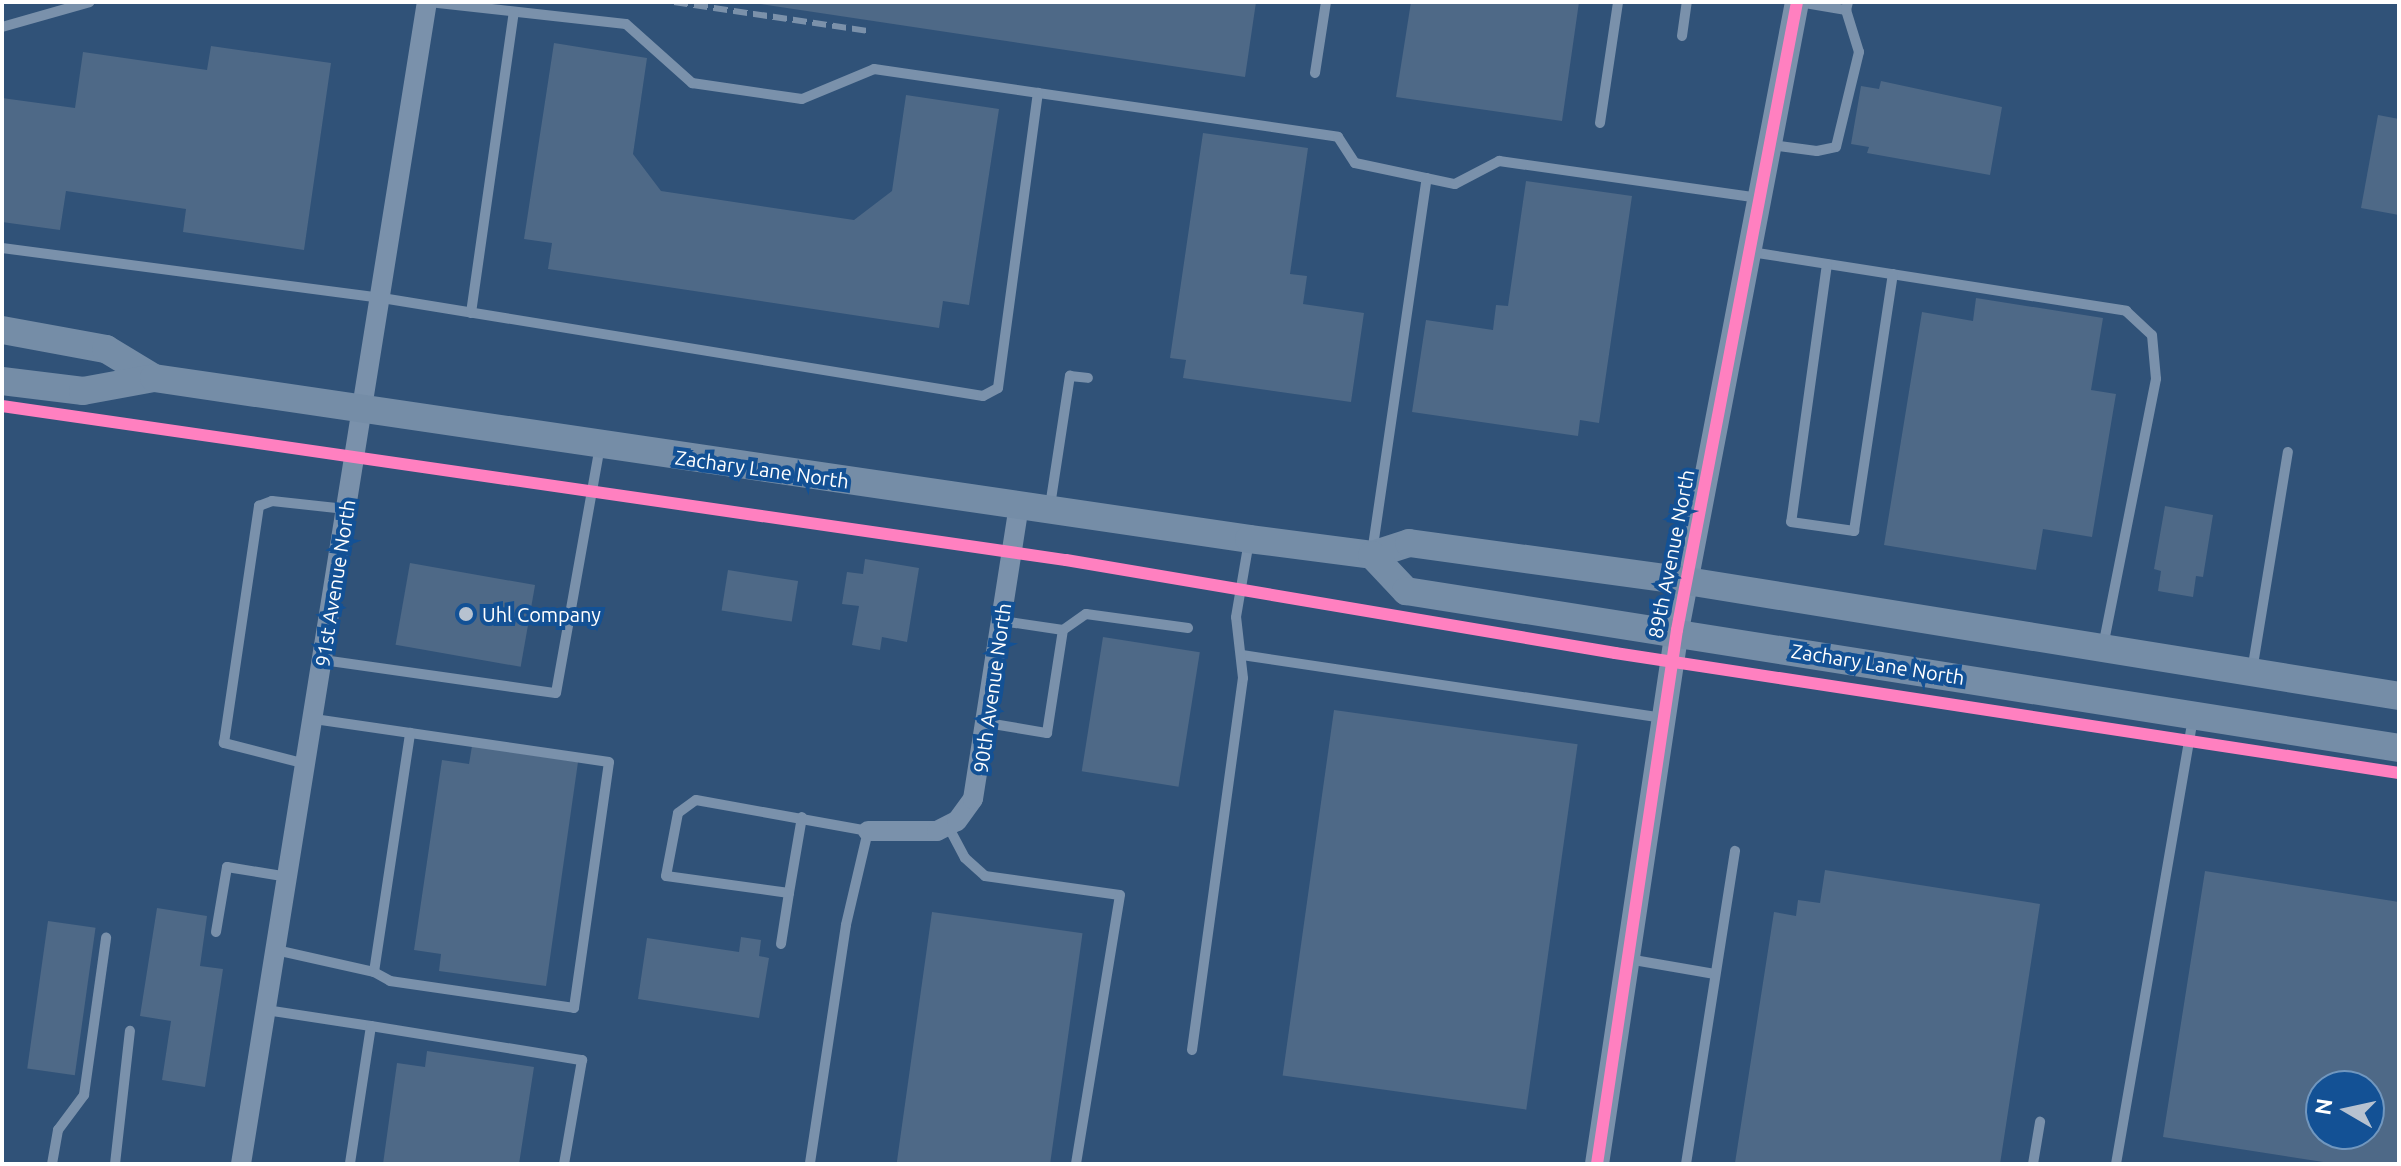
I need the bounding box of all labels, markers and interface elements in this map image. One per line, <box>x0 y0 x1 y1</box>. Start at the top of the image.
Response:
street label: Zachary Lane North <box>674 445 850 493</box>
street label: 89th Avenue North <box>1643 468 1699 640</box>
street label: 91st Avenue North <box>310 498 360 668</box>
place label: Uhl Company <box>482 602 601 626</box>
street label: 90th Avenue North <box>968 602 1016 774</box>
marker: Uhl Company <box>457 605 475 623</box>
street label: Zachary Lane North <box>1790 638 1966 690</box>
north arrow <box>2305 1070 2385 1150</box>
text: N <box>2309 1096 2336 1117</box>

